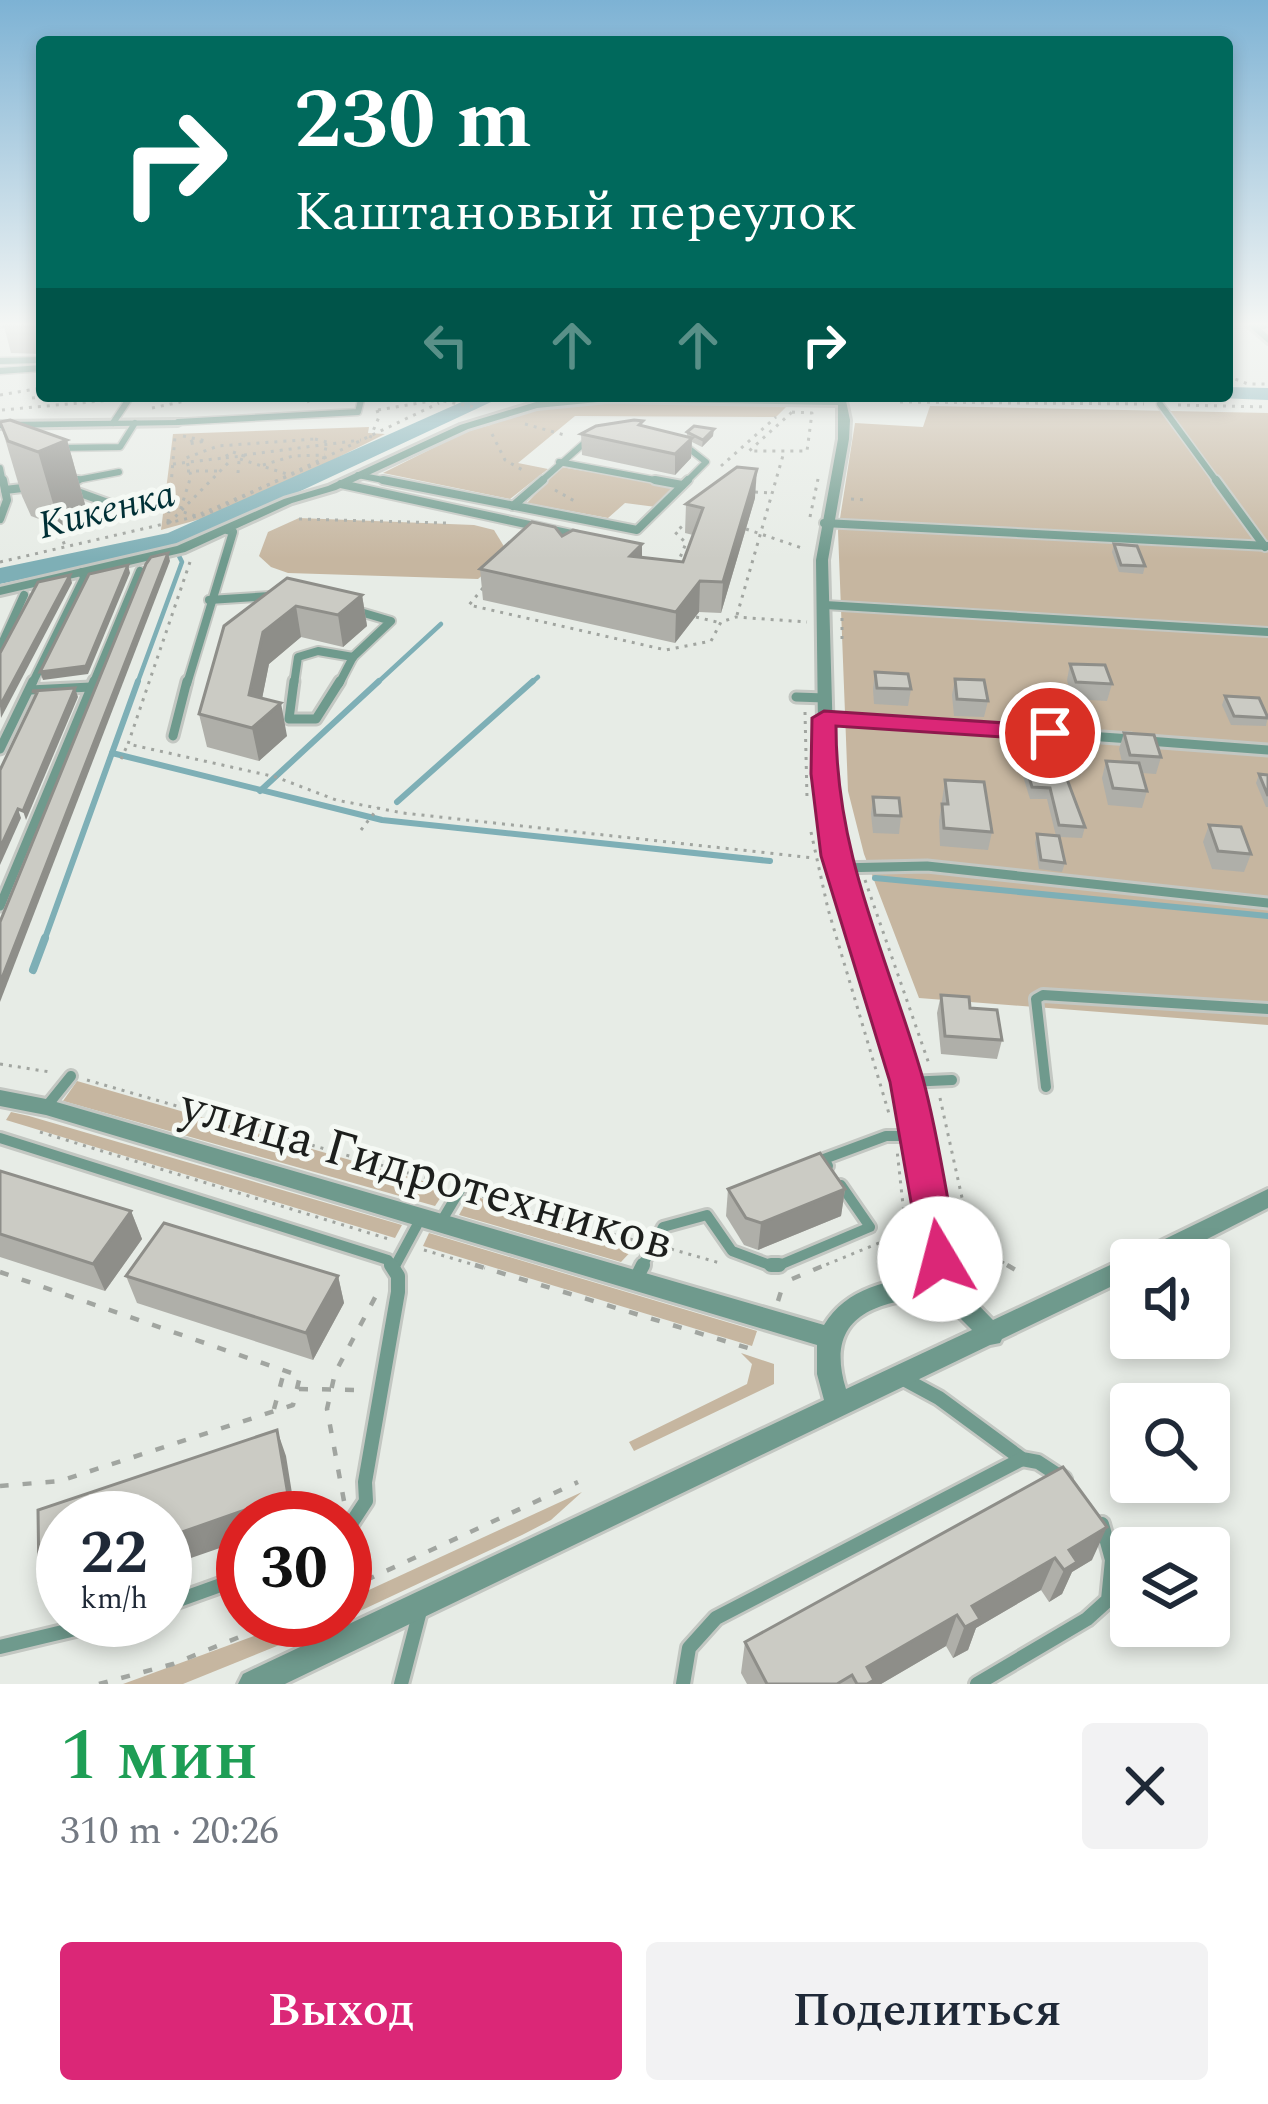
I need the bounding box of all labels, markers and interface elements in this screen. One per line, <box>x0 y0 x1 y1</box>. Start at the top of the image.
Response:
text: 230 m <box>294 57 532 185</box>
icon: right <box>96 84 252 240</box>
text: Каштановый переулок <box>294 172 857 254</box>
icon: left <box>413 312 479 378</box>
icon: ahead <box>539 312 605 378</box>
icon: ahead <box>665 312 731 378</box>
icon: right <box>791 312 857 378</box>
water label: Кикенка <box>32 465 181 556</box>
pin <box>999 682 1101 784</box>
icon: arrive <box>1017 700 1083 766</box>
street label: улица Гидротехников <box>169 1067 682 1283</box>
position arrow <box>877 1196 1003 1322</box>
map controls <box>1110 1239 1230 1647</box>
button: sound <box>1110 1239 1230 1359</box>
button: search <box>1110 1383 1230 1503</box>
speed limit sign: 30 <box>216 1491 372 1647</box>
text: 22 <box>80 1508 148 1600</box>
button: layers <box>1110 1527 1230 1647</box>
text: km/h <box>80 1576 148 1622</box>
text: 1 мин <box>60 1702 258 1811</box>
button: close <box>1082 1723 1208 1849</box>
text: 310 m · 20:26 <box>60 1802 279 1861</box>
button: Выход <box>60 1942 622 2080</box>
button: Поделиться <box>646 1942 1208 2080</box>

